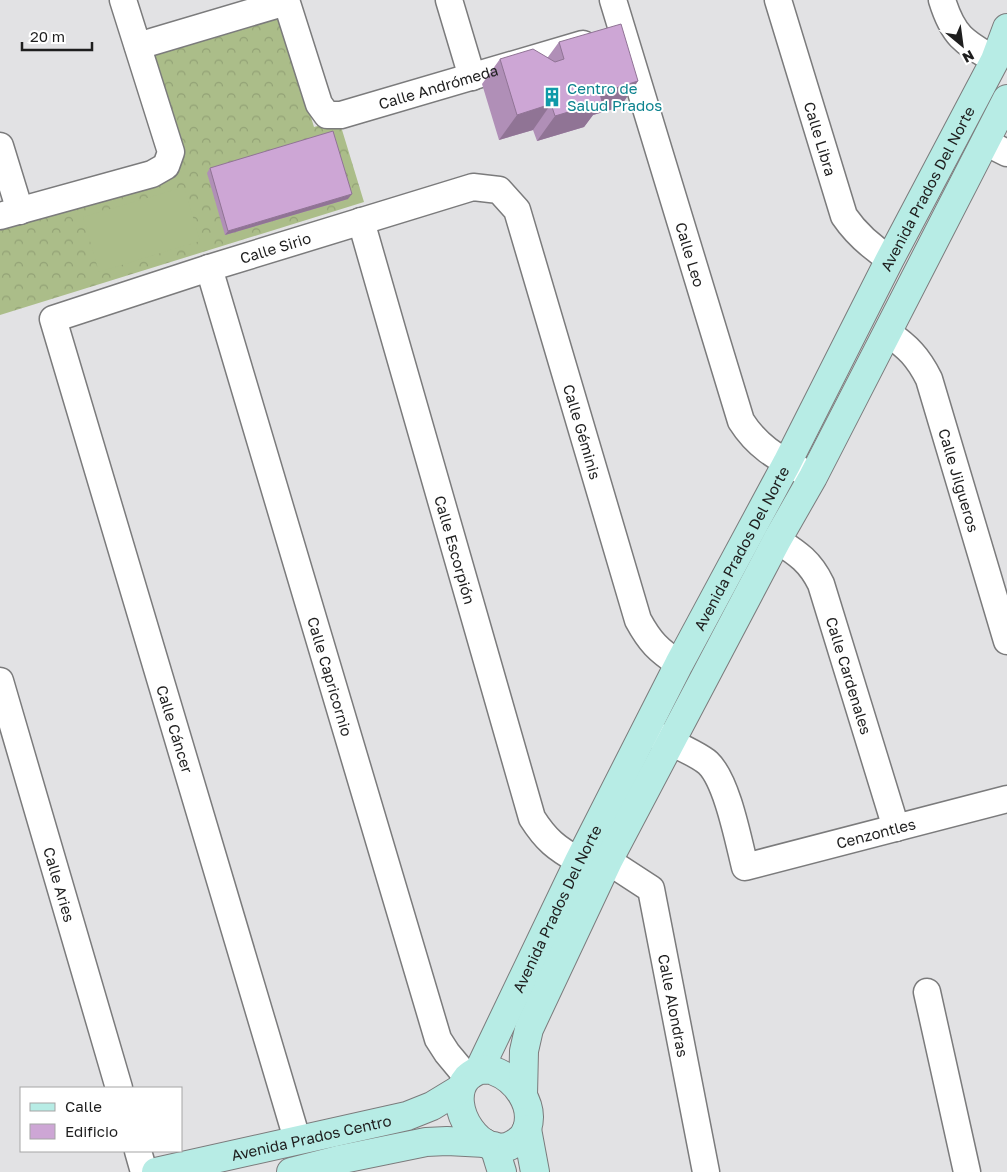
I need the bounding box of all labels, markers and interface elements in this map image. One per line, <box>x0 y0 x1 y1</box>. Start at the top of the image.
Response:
scale bar <box>22 20 92 52</box>
north arrow <box>937 20 987 70</box>
text: 20 m <box>30 27 65 45</box>
text: N <box>960 47 977 67</box>
street label: Calle Andrómeda <box>376 60 500 113</box>
place label: Centro de Salud Prados <box>567 79 662 114</box>
building icon: Centro de Salud Prados <box>541 86 563 108</box>
street label: Calle Libra <box>801 99 840 178</box>
street label: Avenida Prados Del Norte <box>876 103 978 274</box>
street label: Calle Leo <box>672 220 709 289</box>
street label: Calle Sirio <box>238 228 313 267</box>
street label: Calle Géminis <box>560 382 605 481</box>
street label: Calle Jilgueros <box>935 426 983 534</box>
street label: Avenida Prados Del Norte <box>690 463 793 633</box>
street label: Calle Escorpión <box>431 493 479 606</box>
street label: Calle Capricornio <box>304 614 357 738</box>
street label: Calle Cardenales <box>823 615 876 737</box>
street label: Calle Cáncer <box>153 683 197 775</box>
street label: Cenzontles <box>834 814 917 852</box>
street label: Avenida Prados Del Norte <box>508 822 605 995</box>
street label: Calle Aries <box>40 845 79 924</box>
street label: Calle Alondras <box>655 952 692 1059</box>
legend <box>20 1087 182 1152</box>
text: Calle <box>65 1097 102 1115</box>
street label: Avenida Prados Centro <box>229 1111 393 1164</box>
text: Edificio <box>65 1122 118 1140</box>

